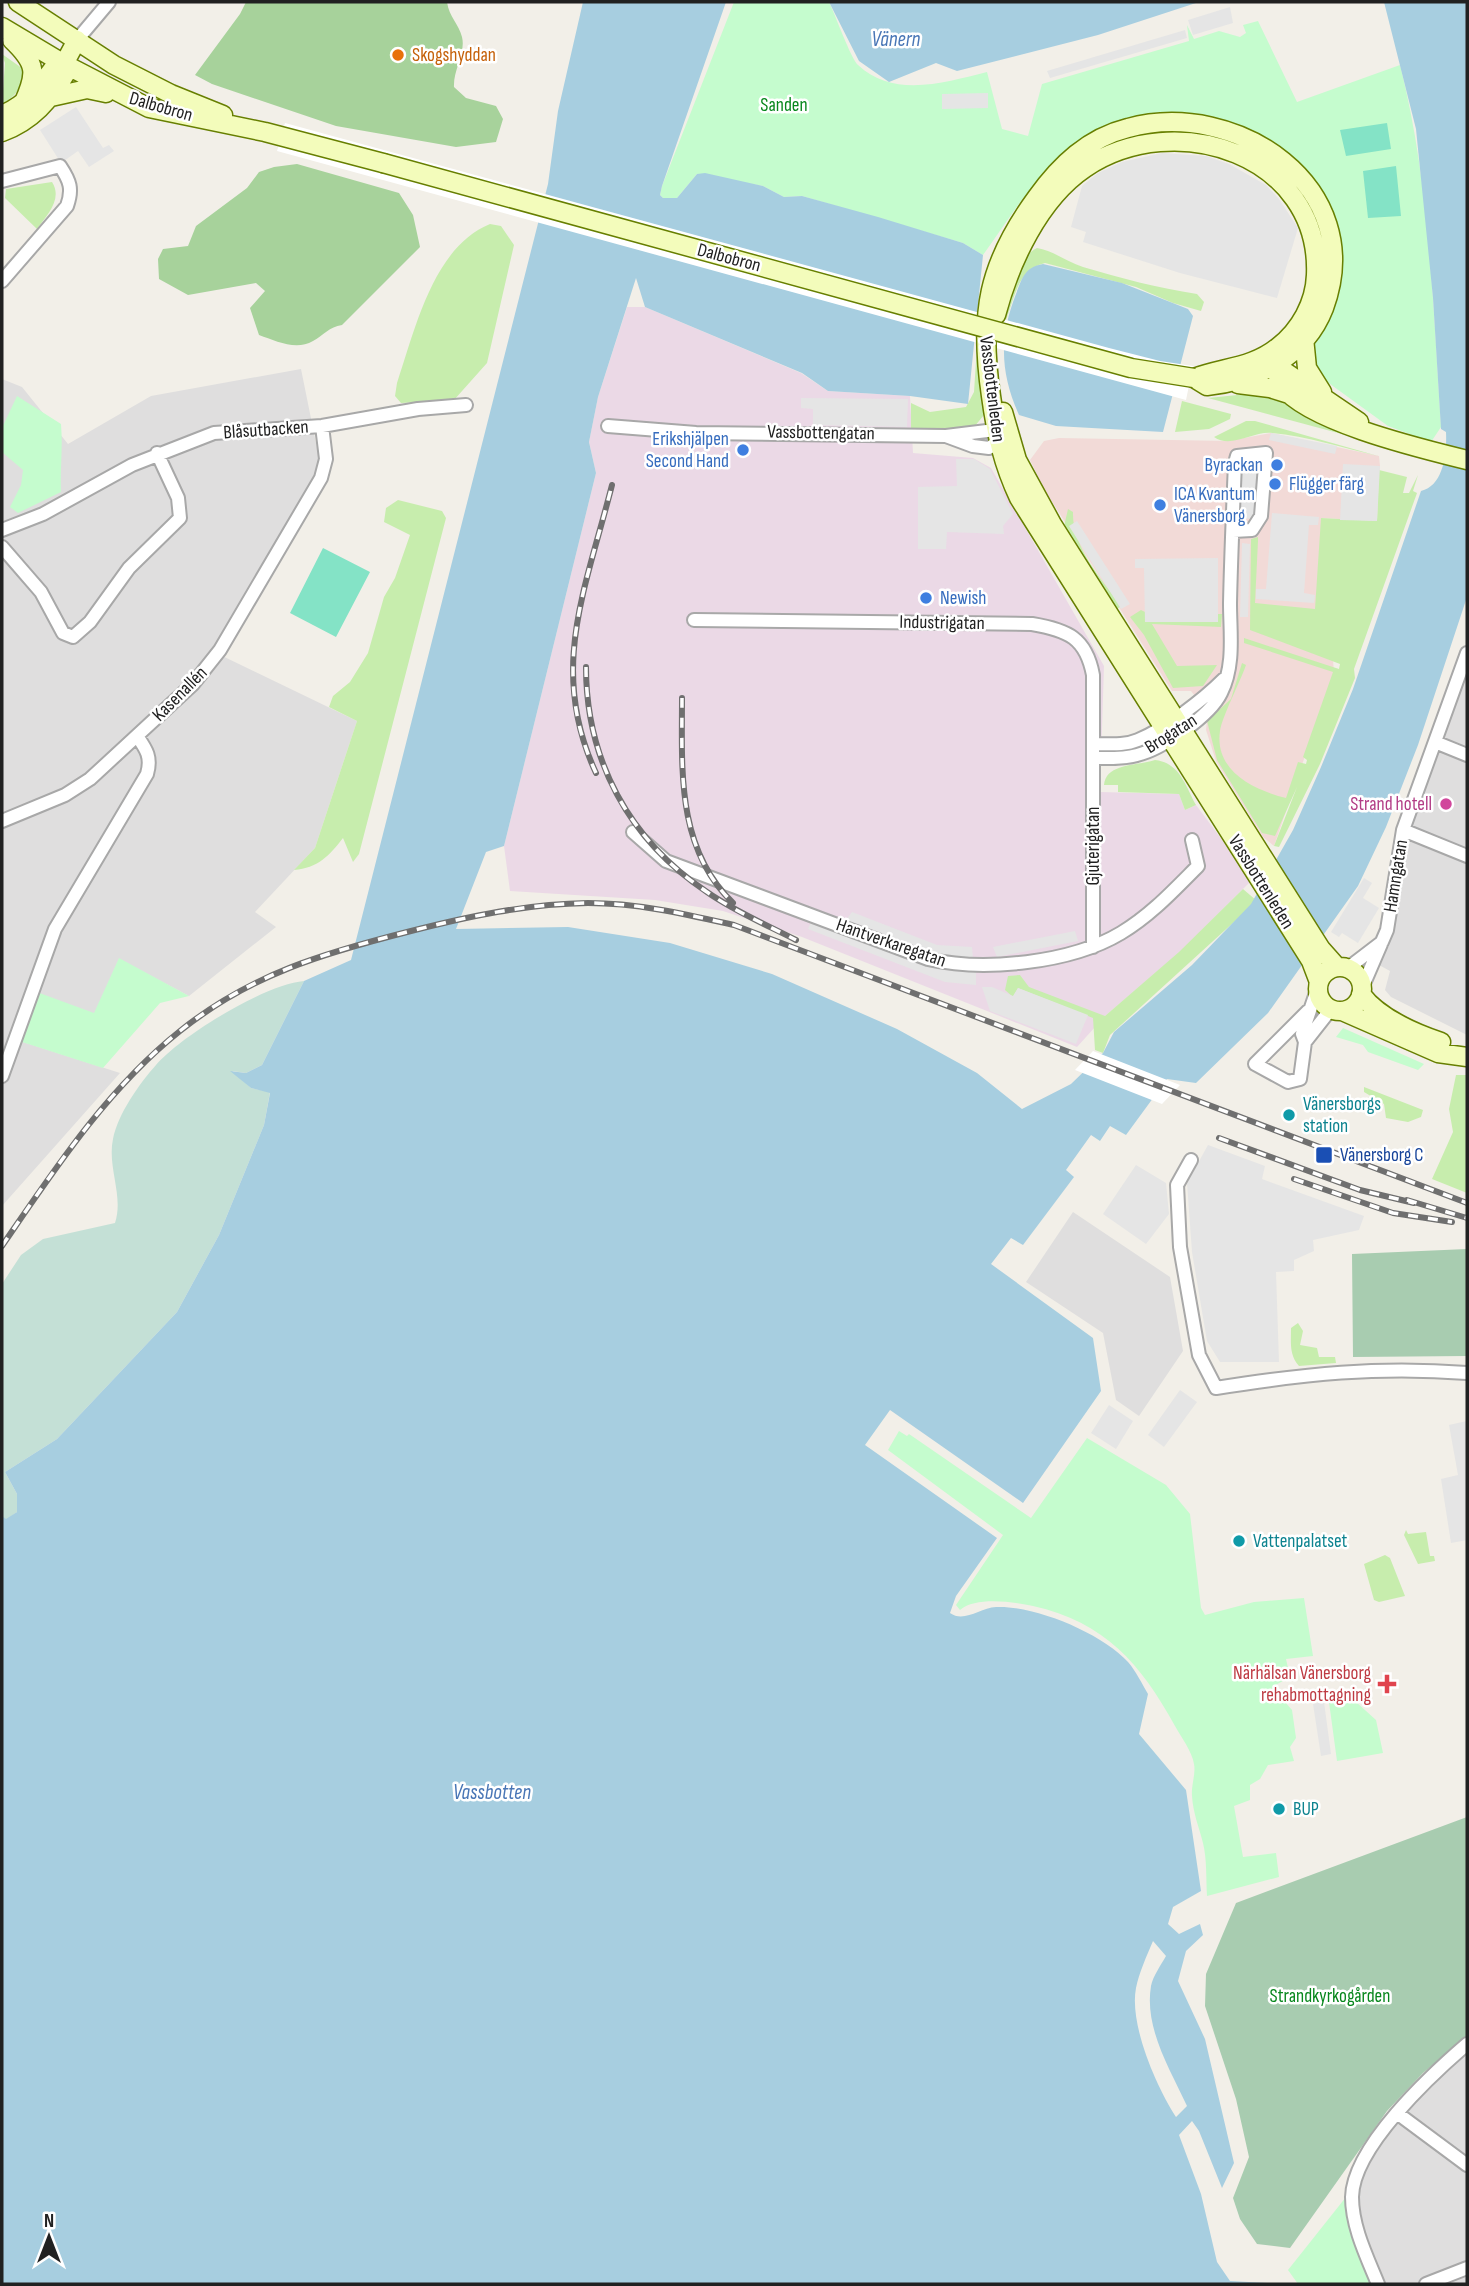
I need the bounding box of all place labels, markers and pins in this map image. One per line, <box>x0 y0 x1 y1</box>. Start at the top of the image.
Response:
place label: Skogshyddan <box>412 44 496 67</box>
marker: Skogshyddan <box>390 47 406 63</box>
place label: Erikshjälpen Second Hand <box>646 428 729 473</box>
marker: Erikshjälpen Second Hand <box>735 442 751 458</box>
place label: Byrackan <box>1205 454 1263 477</box>
marker: Byrackan <box>1269 457 1285 473</box>
place label: Flügger färg <box>1289 473 1364 496</box>
marker: Flügger färg <box>1267 476 1283 492</box>
place label: ICA Kvantum Vänersborg <box>1174 483 1255 528</box>
marker: ICA Kvantum Vänersborg <box>1152 497 1168 513</box>
place label: Newish <box>940 587 986 610</box>
marker: Newish <box>918 590 934 606</box>
place label: Strand hotell <box>1350 793 1432 816</box>
marker: Strand hotell <box>1438 796 1454 812</box>
place label: Vänersborgs station <box>1303 1093 1381 1138</box>
marker: Vänersborgs station <box>1281 1107 1297 1123</box>
place label: Vänersborg C <box>1340 1144 1424 1167</box>
marker: Vänersborg C <box>1314 1145 1334 1165</box>
place label: Vattenpalatset <box>1253 1530 1348 1553</box>
marker: Vattenpalatset <box>1231 1533 1247 1549</box>
place label: Närhälsan Vänersborg rehabmottagning <box>1233 1662 1371 1707</box>
marker: Närhälsan Vänersborg rehabmottagning <box>1377 1674 1397 1694</box>
place label: BUP <box>1293 1798 1319 1821</box>
marker: BUP <box>1271 1801 1287 1817</box>

